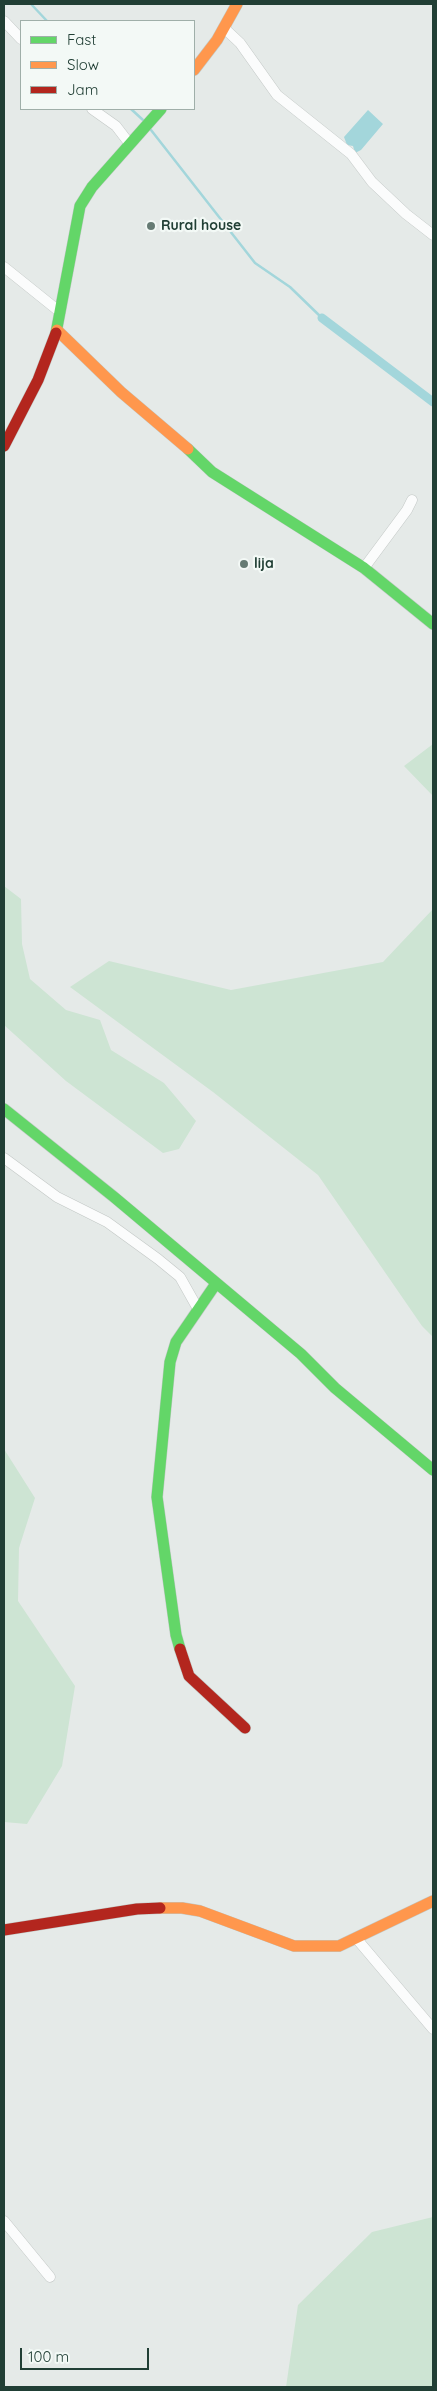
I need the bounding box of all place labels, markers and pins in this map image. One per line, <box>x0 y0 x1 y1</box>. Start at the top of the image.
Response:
place label: Rural house <box>161 218 241 234</box>
marker: Rural house <box>145 220 157 232</box>
place label: lija <box>254 556 274 572</box>
marker: lija <box>238 558 250 570</box>

